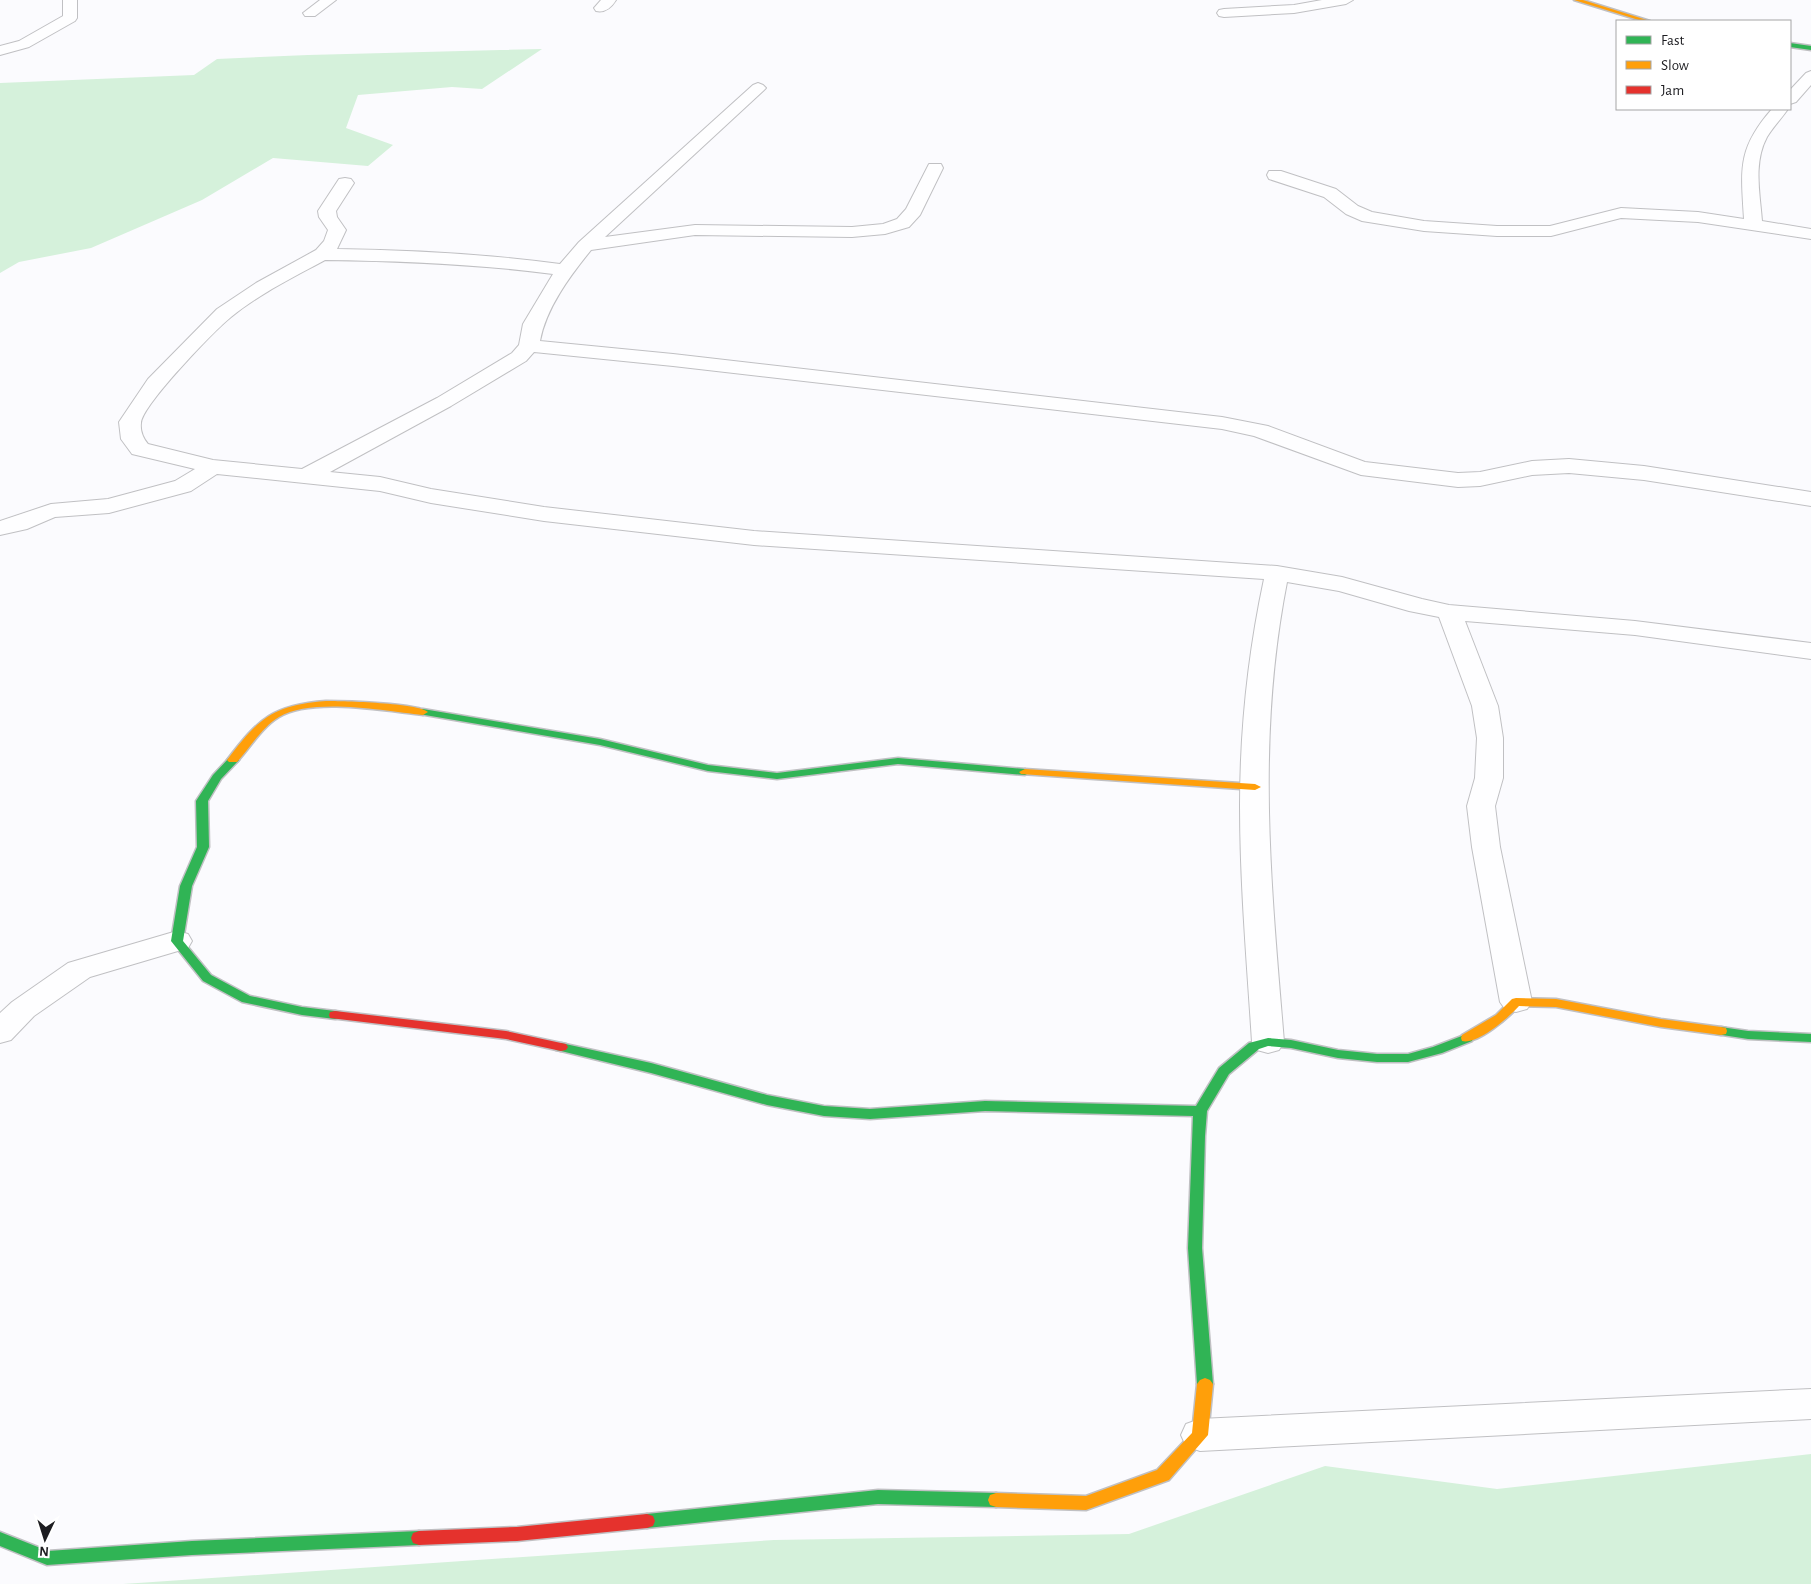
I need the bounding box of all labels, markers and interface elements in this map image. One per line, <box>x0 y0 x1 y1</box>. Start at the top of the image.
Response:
legend <box>1616 20 1791 110</box>
text: Fast <box>1661 33 1685 48</box>
text: Slow <box>1661 58 1689 73</box>
text: Jam <box>1661 83 1684 98</box>
north arrow <box>20 1514 70 1564</box>
text: N <box>39 1544 50 1558</box>

